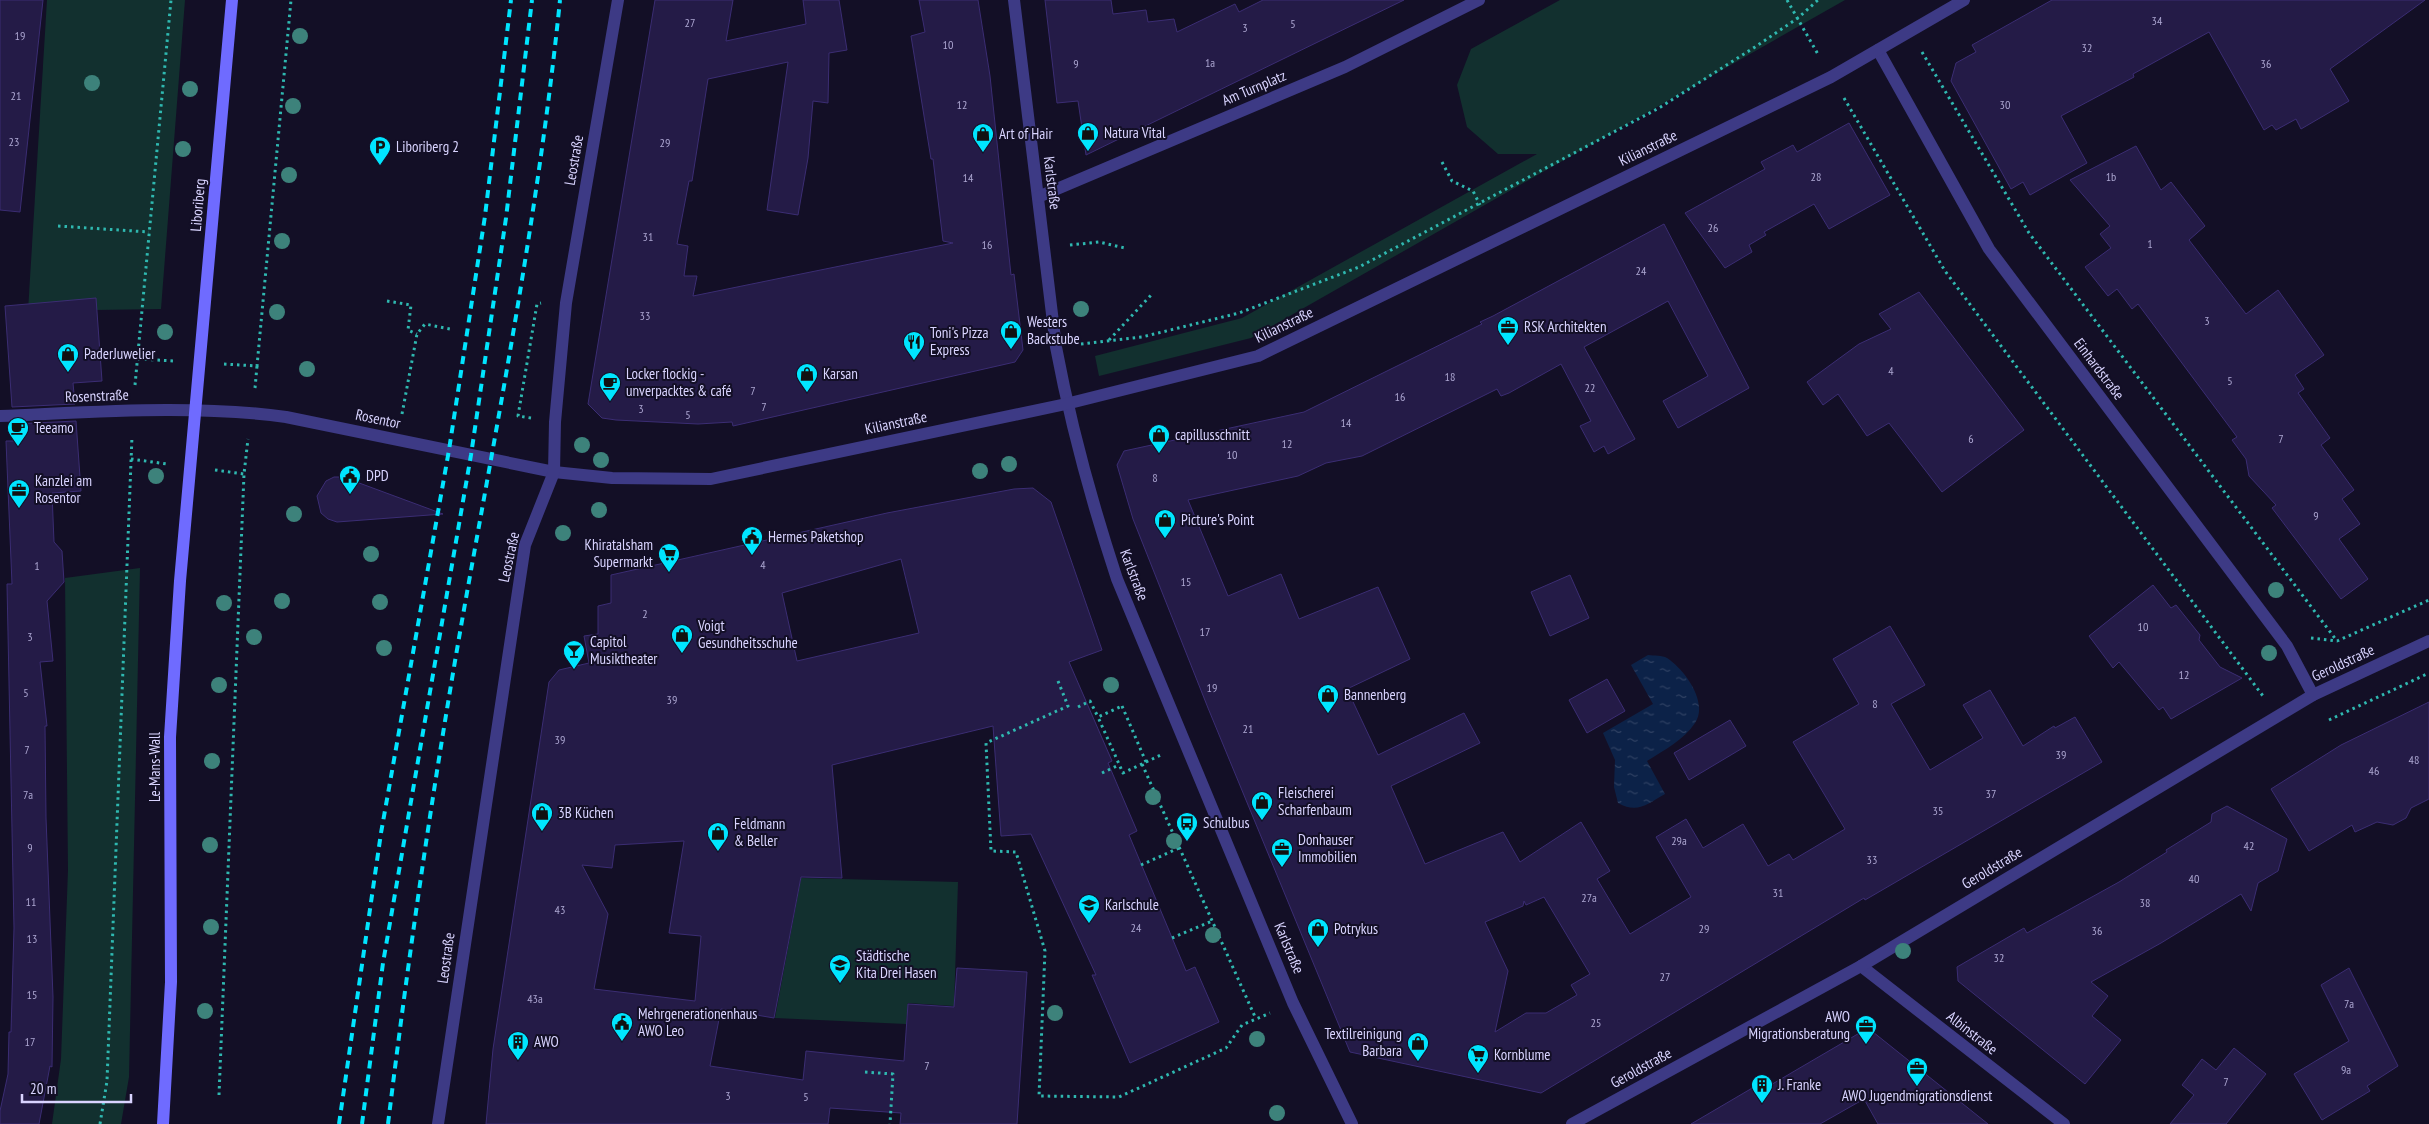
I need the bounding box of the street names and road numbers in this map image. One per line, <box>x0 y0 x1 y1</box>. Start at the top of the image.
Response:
street label: Am Turnplatz <box>1219 66 1289 110</box>
street label: Kilianstraße <box>1615 125 1680 170</box>
street label: Leostraße <box>560 133 587 187</box>
street label: Karlstraße <box>1040 155 1065 211</box>
street label: Liboriberg <box>186 178 209 232</box>
street label: Kilianstraße <box>1251 302 1316 347</box>
street label: Einhardstraße <box>2070 334 2129 403</box>
street label: Rosenstraße <box>65 385 129 406</box>
street label: Rosentor <box>354 404 403 433</box>
street label: Kilianstraße <box>863 407 929 438</box>
street label: Leostraße <box>494 530 523 584</box>
street label: Karlstraße <box>1116 546 1153 603</box>
street label: Geroldstraße <box>2308 640 2377 685</box>
street label: Le-Mans-Wall <box>145 731 164 802</box>
street label: Geroldstraße <box>1958 842 2025 893</box>
street label: Karlstraße <box>1270 919 1309 976</box>
street label: Leostraße <box>433 931 458 984</box>
street label: Albinstraße <box>1943 1007 2002 1058</box>
street label: Geroldstraße <box>1607 1043 1675 1092</box>

